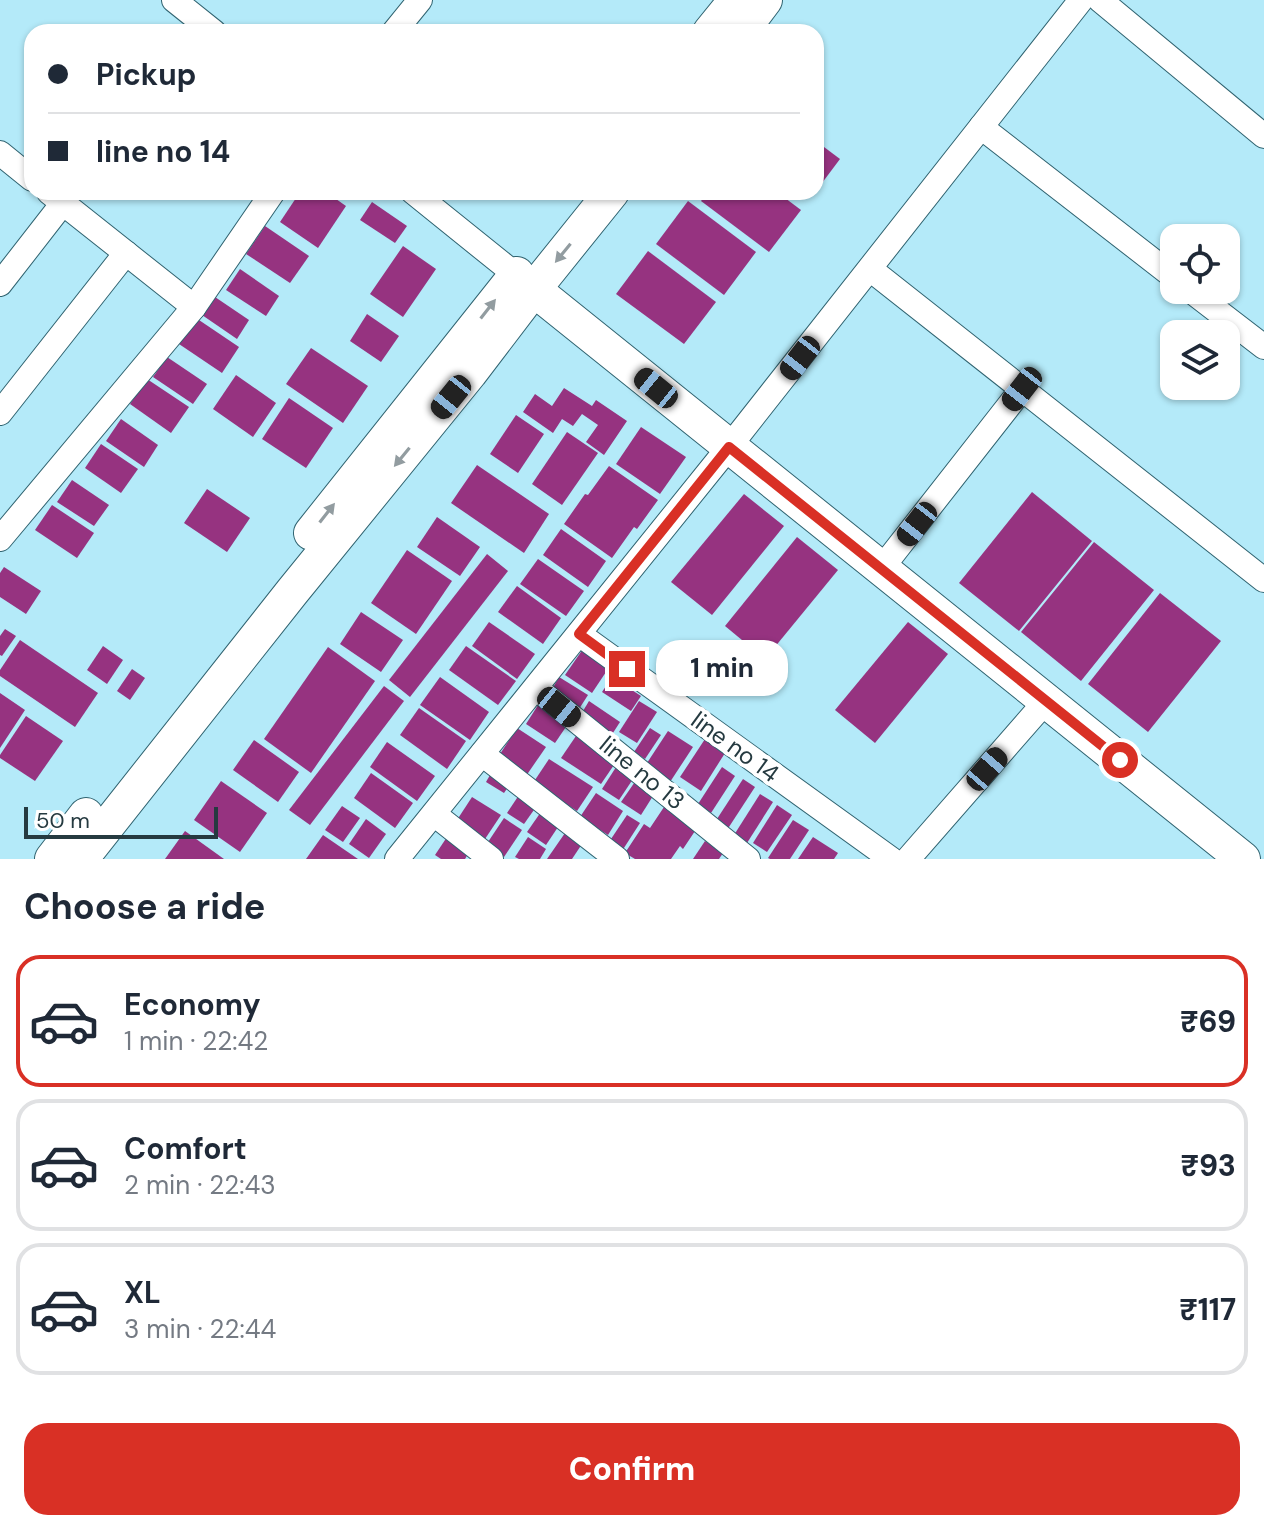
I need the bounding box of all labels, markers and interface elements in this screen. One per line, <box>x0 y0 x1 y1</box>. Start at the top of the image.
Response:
text: Pickup <box>96 55 196 94</box>
text: line no 14 <box>96 132 230 171</box>
map controls <box>1160 224 1240 400</box>
button: locate <box>1160 224 1240 304</box>
one-way arrow <box>555 243 572 263</box>
one-way arrow <box>480 299 496 319</box>
button: layers <box>1160 320 1240 400</box>
car <box>776 332 824 384</box>
car <box>998 363 1046 415</box>
car <box>630 364 682 412</box>
car <box>427 371 475 423</box>
one-way arrow <box>395 447 411 467</box>
car <box>893 498 941 550</box>
one-way arrow <box>318 503 334 523</box>
callout: 1 min <box>655 641 787 697</box>
route end <box>609 651 645 687</box>
text: 1 min <box>690 651 754 685</box>
car <box>533 683 585 731</box>
street label: line no 14 <box>685 704 785 789</box>
street label: line no 13 <box>593 729 691 816</box>
route start <box>1102 742 1138 778</box>
car <box>962 743 1012 795</box>
scale bar <box>24 803 218 839</box>
text: 50 m <box>36 806 90 835</box>
text: Choose a ride <box>24 883 265 930</box>
icon: car <box>28 985 100 1057</box>
text: Economy <box>124 985 261 1024</box>
text: ₹69 <box>1180 1002 1236 1041</box>
text: 1 min · 22:42 <box>124 1024 268 1058</box>
icon: car <box>28 1129 100 1201</box>
text: Comfort <box>124 1129 247 1168</box>
text: ₹93 <box>1181 1146 1236 1185</box>
text: 2 min · 22:43 <box>124 1168 276 1202</box>
icon: car <box>28 1273 100 1345</box>
text: XL <box>124 1273 161 1312</box>
text: ₹117 <box>1179 1290 1236 1329</box>
text: 3 min · 22:44 <box>124 1312 276 1346</box>
button: Confirm <box>24 1423 1240 1515</box>

